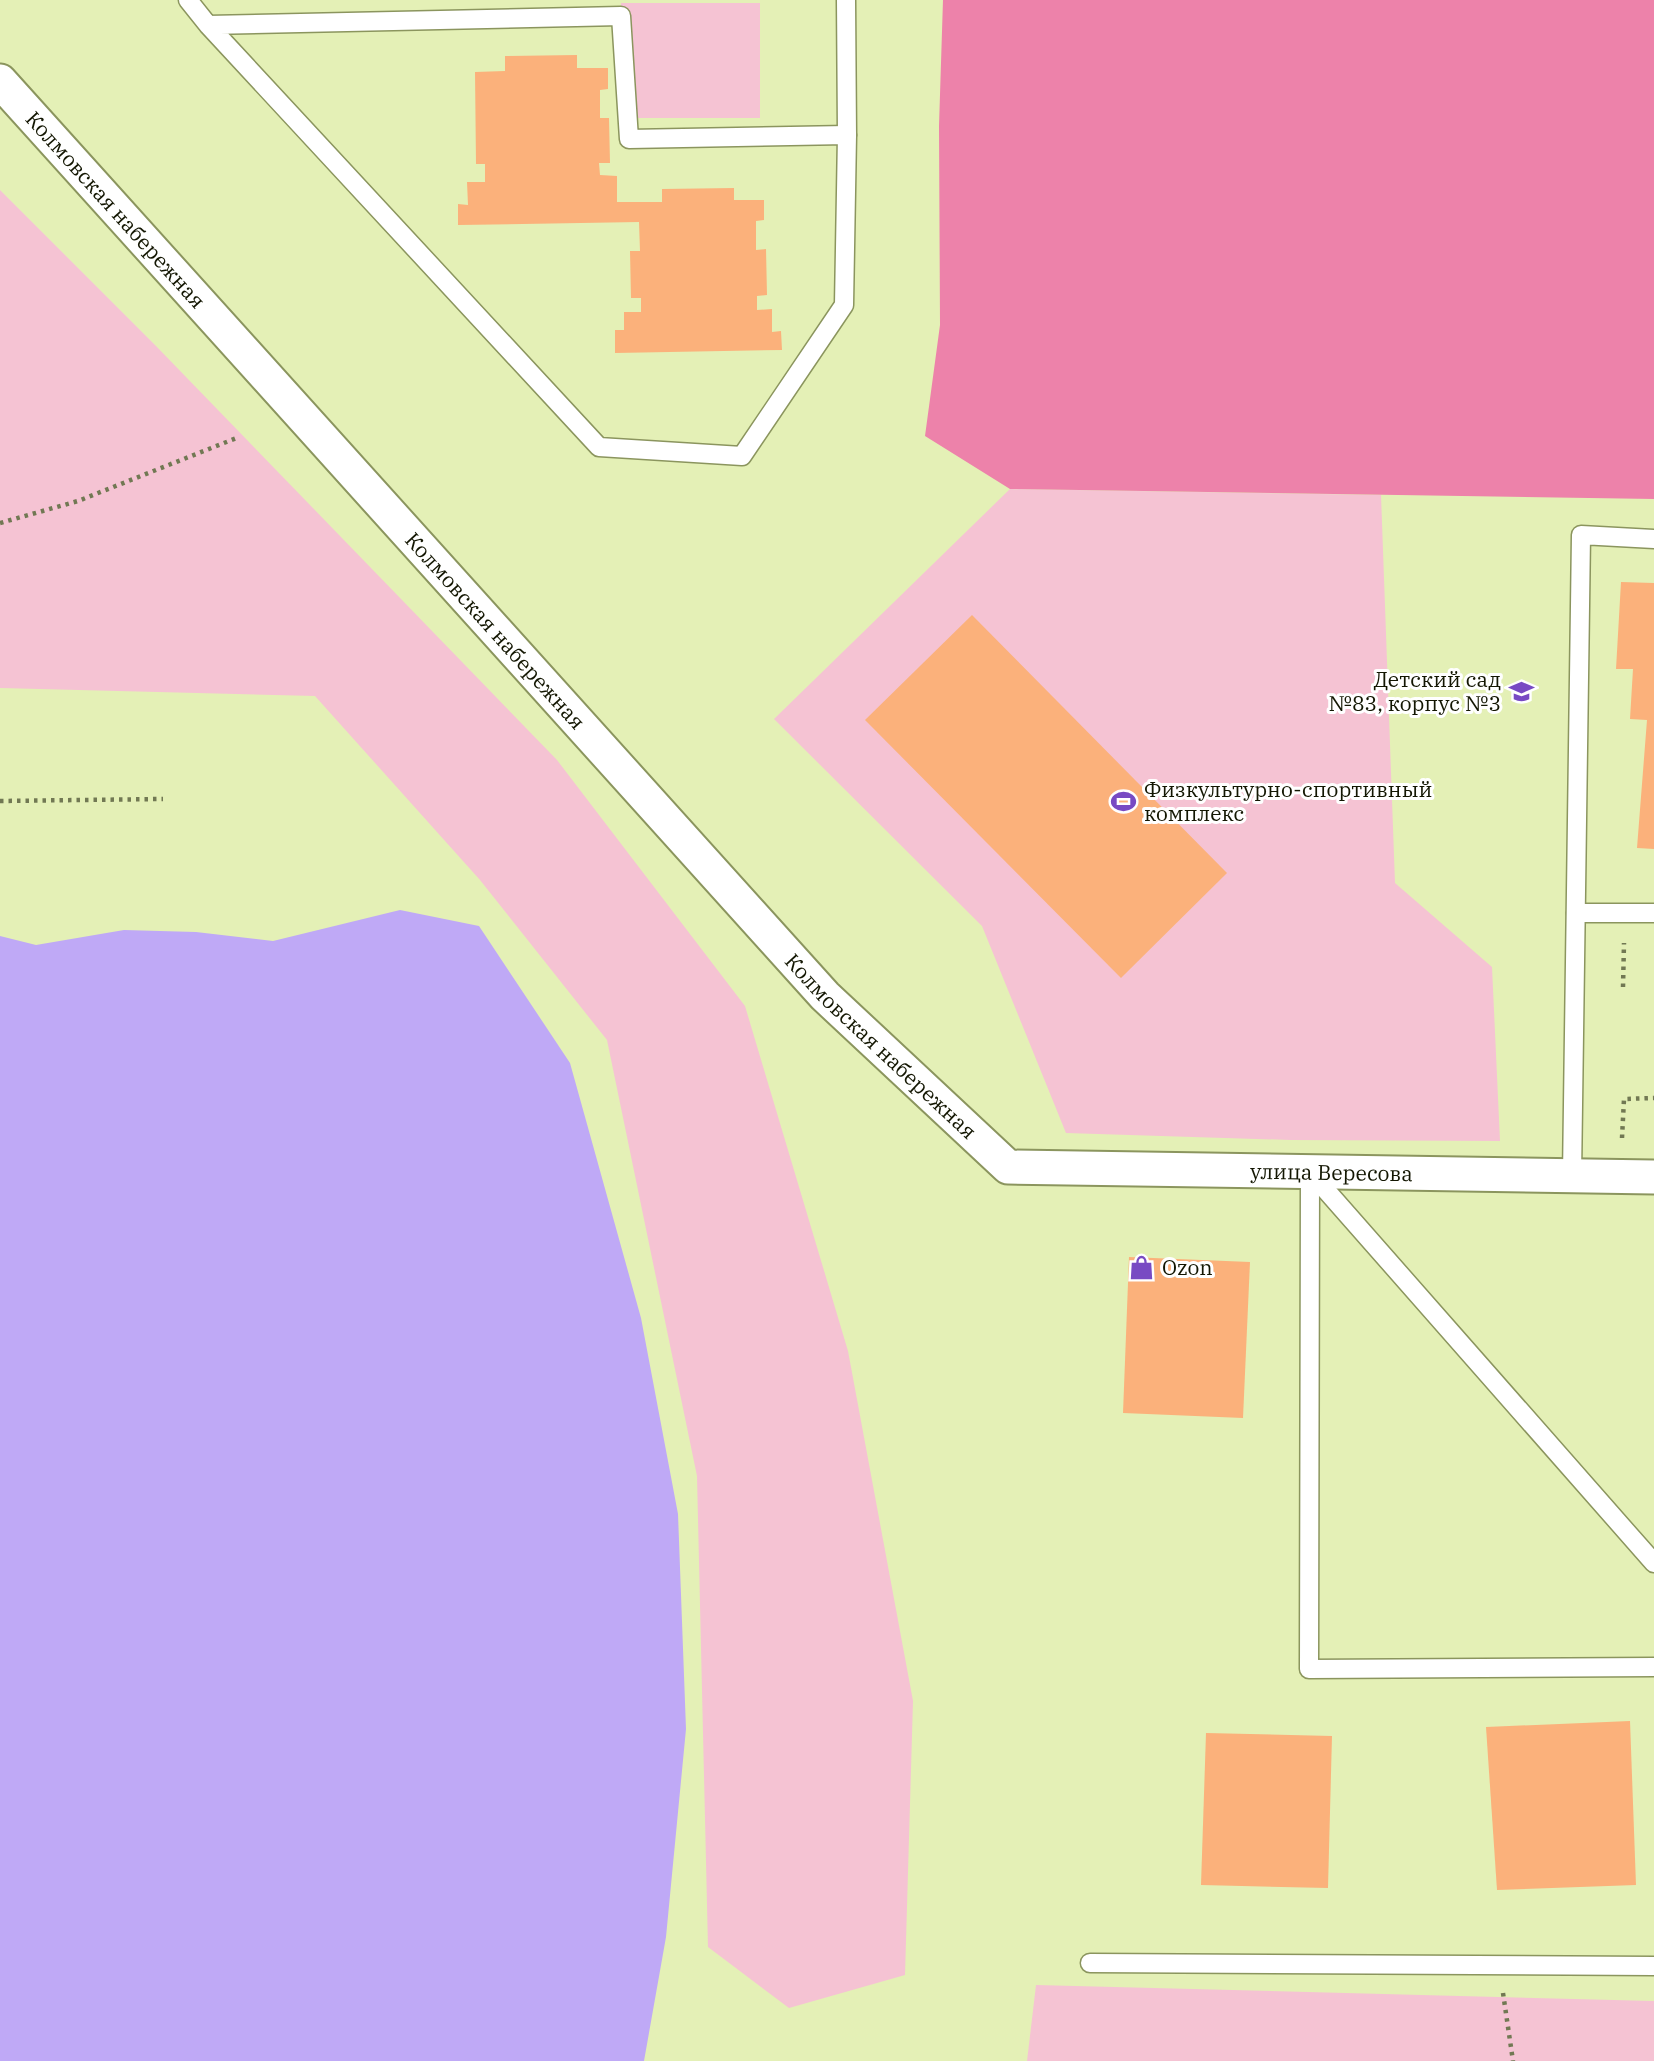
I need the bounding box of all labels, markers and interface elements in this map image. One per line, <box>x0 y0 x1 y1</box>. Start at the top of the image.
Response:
street label: Колмовская набережная <box>20 105 212 314</box>
street label: Колмовская набережная <box>399 526 592 735</box>
place label: Детский сад №83, корпус №3 <box>1328 665 1501 717</box>
school or university icon: Детский сад №83, корпус №3 <box>1507 677 1535 705</box>
place label: Физкультурно-спортивный комплекс <box>1144 775 1432 827</box>
sports icon: Физкультурно-спортивный комплекс <box>1110 787 1138 815</box>
street label: Колмовская набережная <box>779 947 983 1145</box>
street label: улица Вересова <box>1250 1157 1413 1187</box>
shop icon: Ozon <box>1128 1253 1156 1281</box>
place label: Ozon <box>1162 1253 1213 1281</box>

